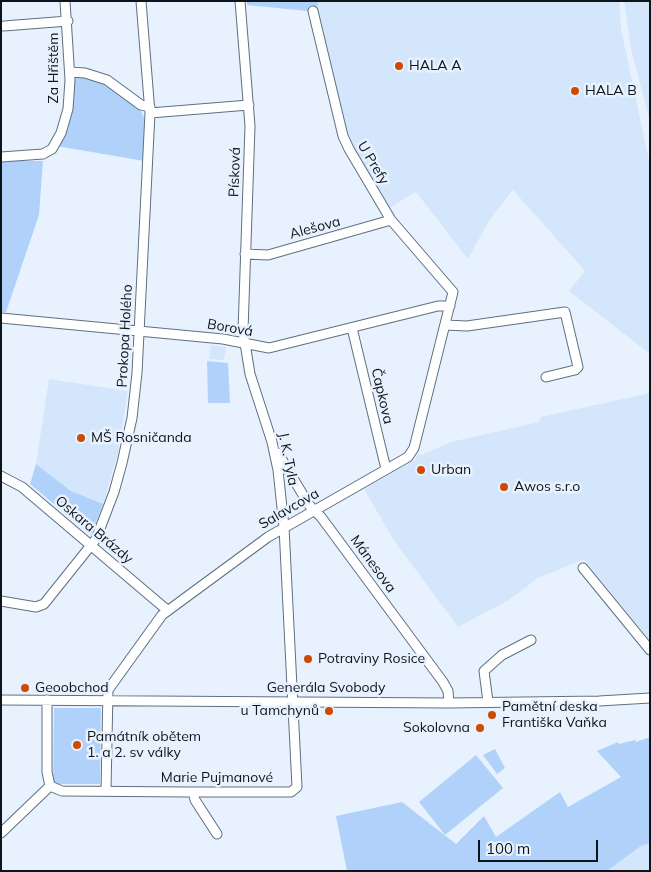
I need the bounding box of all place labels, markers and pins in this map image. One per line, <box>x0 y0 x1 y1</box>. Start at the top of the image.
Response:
place label: HALA A <box>409 58 462 74</box>
marker: HALA A <box>393 60 405 72</box>
place label: HALA B <box>585 83 637 99</box>
marker: HALA B <box>569 85 581 97</box>
place label: MŠ Rosničanda <box>91 430 192 446</box>
marker: MŠ Rosničanda <box>75 432 87 444</box>
place label: Urban <box>431 462 471 478</box>
marker: Urban <box>415 464 427 476</box>
place label: Awos s.r.o <box>514 479 580 495</box>
marker: Awos s.r.o <box>498 481 510 493</box>
place label: Potraviny Rosice <box>318 651 425 667</box>
marker: Potraviny Rosice <box>302 653 314 665</box>
place label: Geoobchod <box>35 680 109 696</box>
marker: Geoobchod <box>19 682 31 694</box>
place label: Pamětní deska Františka Vaňka <box>502 699 607 732</box>
place label: u Tamchynů <box>240 703 319 719</box>
marker: u Tamchynů <box>323 705 335 717</box>
marker: Pamětní deska Františka Vaňka <box>486 709 498 721</box>
place label: Sokolovna <box>403 720 470 736</box>
marker: Sokolovna <box>474 722 486 734</box>
place label: Památník obětem 1. a 2. sv války <box>87 729 201 762</box>
marker: Památník obětem 1. a 2. sv války <box>71 739 83 751</box>

